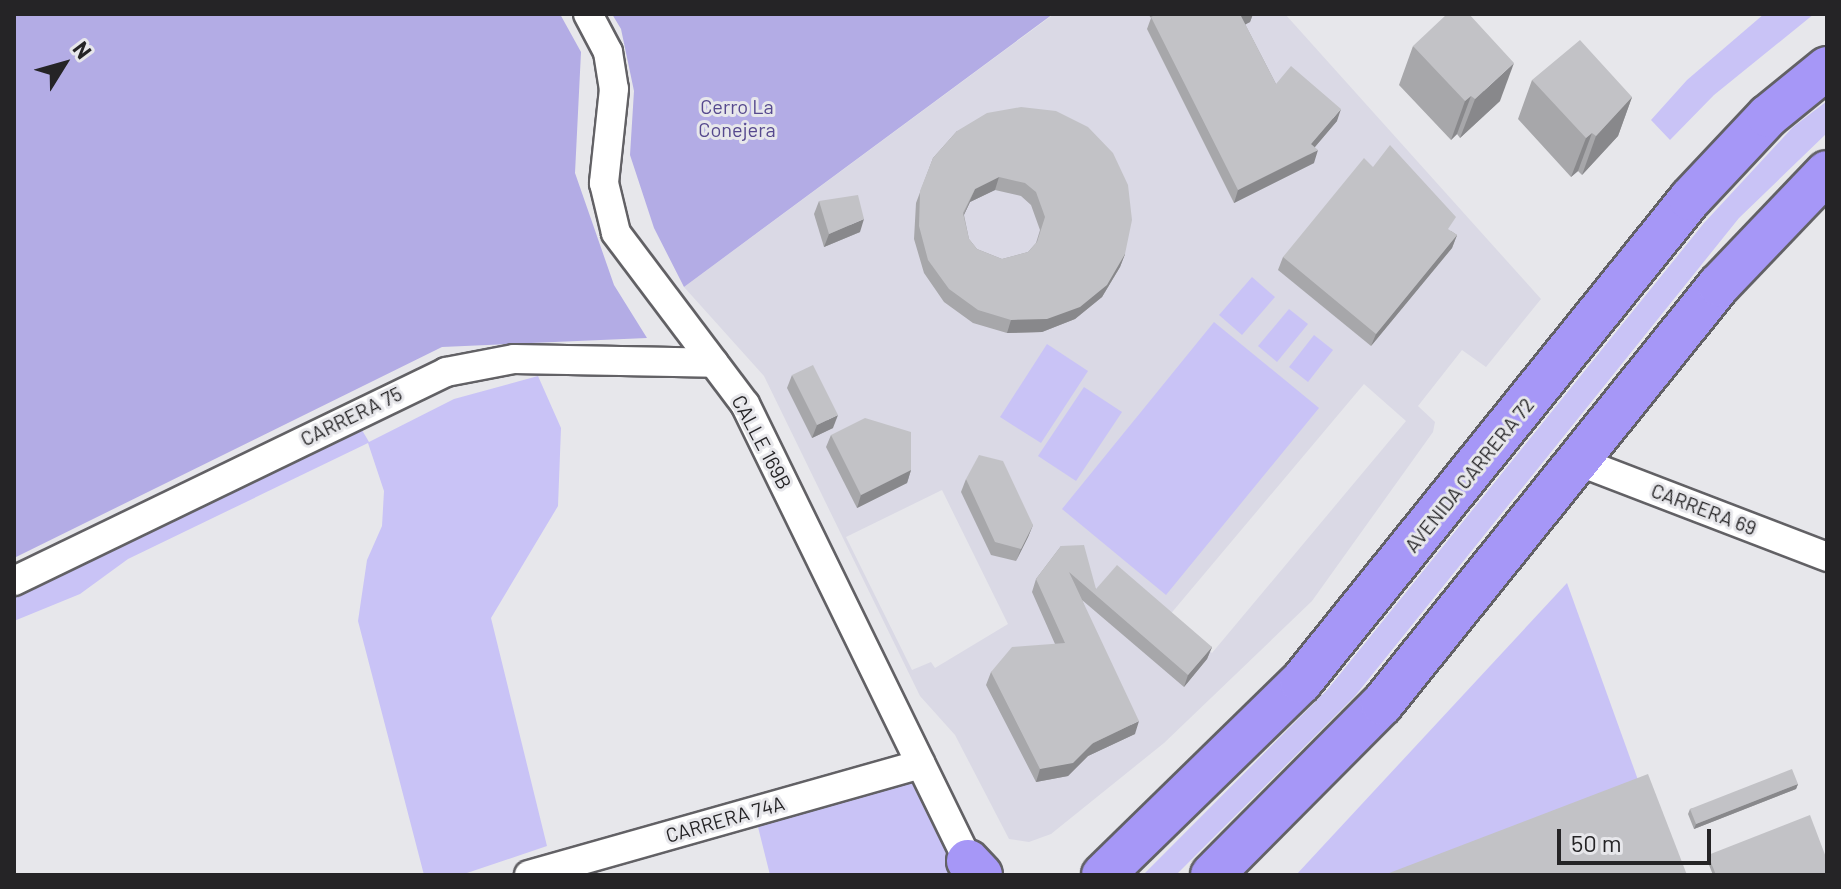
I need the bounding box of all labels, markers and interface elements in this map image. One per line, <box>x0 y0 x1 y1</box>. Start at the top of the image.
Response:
north arrow <box>24 24 104 104</box>
text: N <box>68 36 98 63</box>
park label: Cerro La Conejera <box>698 95 776 142</box>
street label: CARRERA 75 <box>296 381 406 451</box>
street label: CALLE 169B <box>727 391 797 493</box>
street label: AVENIDA CARRERA 72 <box>1399 393 1539 557</box>
street label: CARRERA 69 <box>1648 478 1760 540</box>
street label: CARRERA 74A <box>663 791 787 847</box>
scale bar <box>1561 813 1715 863</box>
text: 50 m <box>1571 828 1622 857</box>

